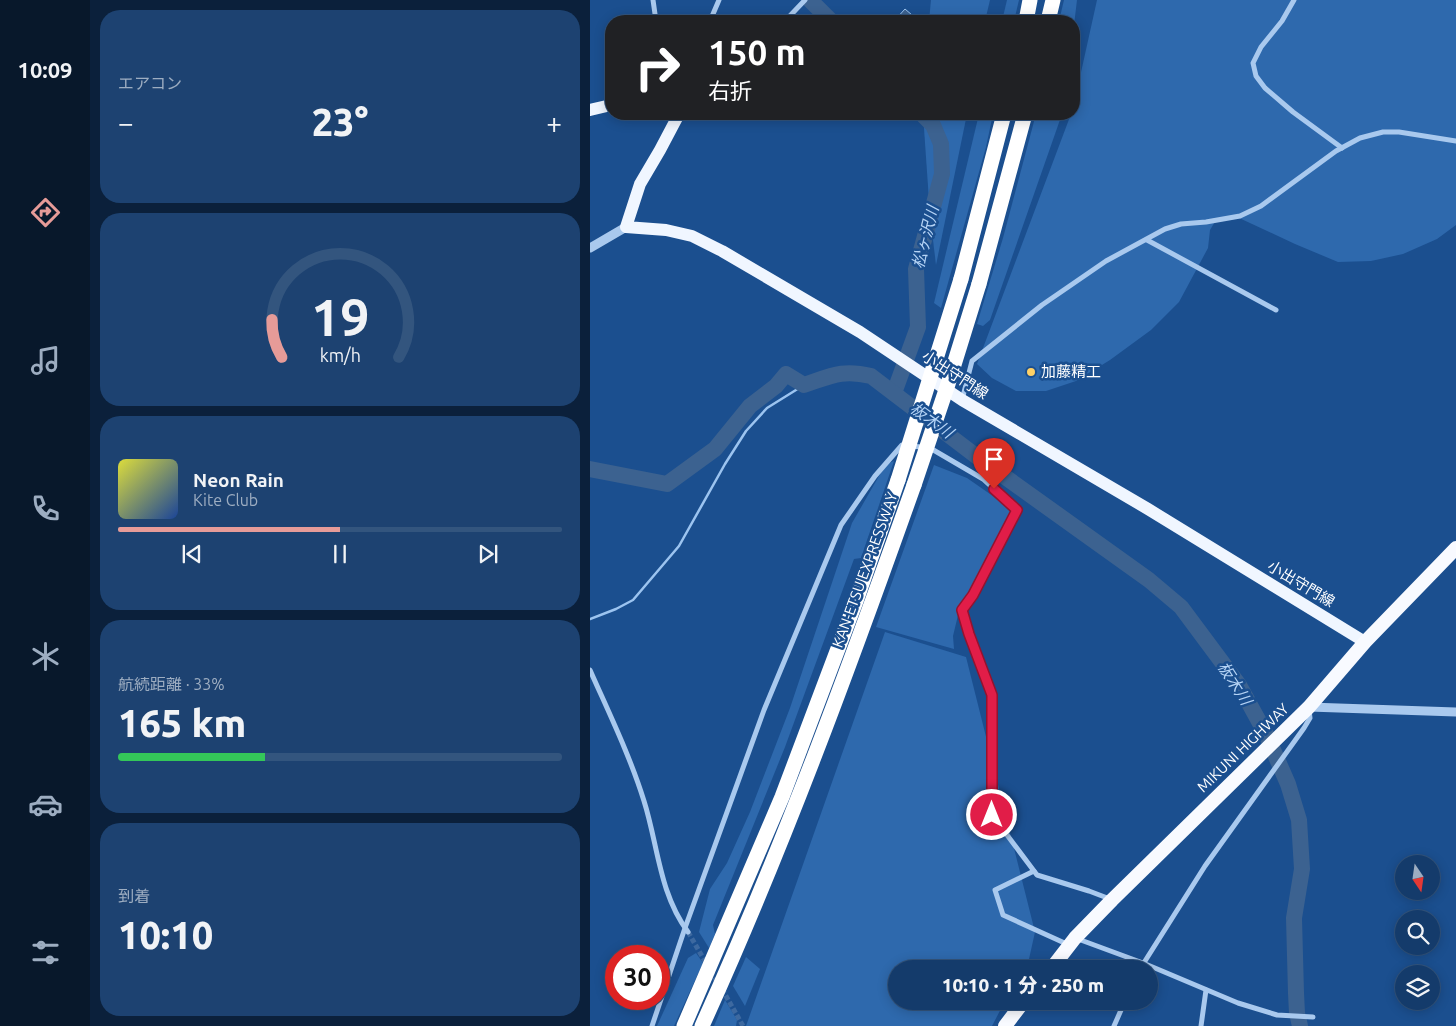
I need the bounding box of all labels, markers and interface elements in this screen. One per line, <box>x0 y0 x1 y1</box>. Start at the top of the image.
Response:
text: 150 m <box>708 32 806 72</box>
icon: right <box>625 35 690 100</box>
text: 10:09 <box>17 57 73 82</box>
text: エアコン <box>118 74 182 92</box>
text: 右折 <box>708 78 752 103</box>
text: 23° <box>312 101 368 143</box>
text: − <box>118 107 134 138</box>
text: + <box>546 107 562 138</box>
icon: directions <box>28 195 63 230</box>
water label: 松ヶ沢川 <box>909 202 942 270</box>
text: 19 <box>311 288 369 346</box>
icon: music <box>28 343 63 378</box>
text: km/h <box>319 345 361 365</box>
street label: 小出守門線 <box>919 347 991 402</box>
place label: 加藤精工 <box>1041 363 1101 380</box>
marker: 加藤精工 <box>1025 366 1037 378</box>
water label: 板木川 <box>907 399 958 443</box>
pin <box>973 438 1015 489</box>
icon: arrive <box>980 445 1008 473</box>
text: Neon Rain <box>193 469 284 491</box>
street label: KAN-ETSU EXPRESSWAY <box>829 490 901 650</box>
icon: phone <box>28 491 63 526</box>
text: Kite Club <box>193 491 258 509</box>
icon: previous <box>178 540 206 568</box>
icon: pause <box>326 540 354 568</box>
icon: next <box>474 540 502 568</box>
street label: 小出守門線 <box>1265 557 1338 610</box>
icon: climate <box>28 639 63 674</box>
water label: 板木川 <box>1214 658 1257 710</box>
text: 航続距離 · 33% <box>118 675 225 693</box>
street label: MIKUNI HIGHWAY <box>1194 700 1292 795</box>
text: 165 km <box>118 702 246 744</box>
icon: car <box>28 787 63 822</box>
position arrow <box>965 788 1017 840</box>
north arrow <box>1395 855 1440 900</box>
map controls <box>1395 855 1440 1010</box>
text: 到着 <box>118 887 150 905</box>
button: search <box>1395 910 1440 955</box>
text: 10:10 <box>118 914 213 956</box>
icon: filters <box>28 935 63 970</box>
speed limit sign: 30 <box>605 945 670 1010</box>
button: layers <box>1395 965 1440 1010</box>
text: 10:10 · 1 分 · 250 m <box>942 974 1104 996</box>

